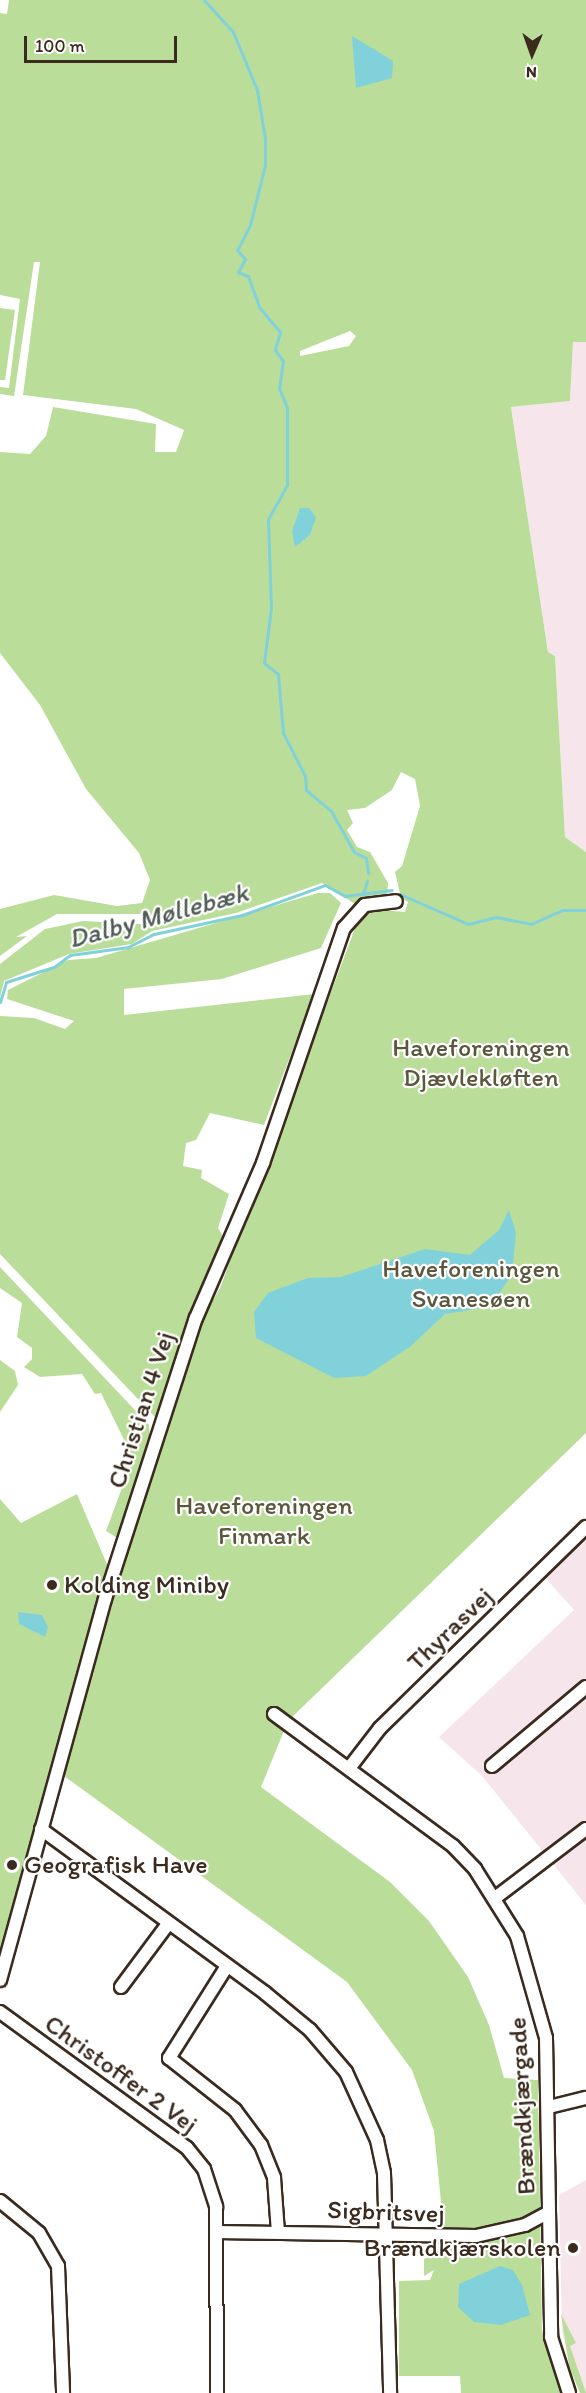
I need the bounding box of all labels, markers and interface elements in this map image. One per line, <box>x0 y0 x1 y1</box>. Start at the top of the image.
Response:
scale bar <box>27 24 180 62</box>
north arrow <box>502 24 562 84</box>
text: 100 m <box>35 35 85 57</box>
text: N <box>526 63 537 82</box>
water label: Dalby Møllebæk <box>65 876 251 954</box>
park label: Haveforeningen Djævlekløften <box>392 1032 570 1094</box>
park label: Haveforeningen Svanesøen <box>382 1253 560 1314</box>
street label: Christian 4 Vej <box>101 1328 181 1492</box>
park label: Haveforeningen Finmark <box>175 1490 353 1552</box>
place label: Kolding Miniby <box>64 1569 230 1601</box>
marker: Kolding Miniby <box>45 1578 59 1592</box>
street label: Thyrasvej <box>401 1581 499 1677</box>
place label: Geografisk Have <box>24 1849 207 1881</box>
marker: Geografisk Have <box>5 1858 19 1872</box>
street label: Christoffer 2 Vej <box>38 2008 204 2140</box>
street label: Brændkjærgade <box>502 2016 542 2196</box>
street label: Sigbritsvej <box>327 2194 445 2230</box>
place label: Brændkjærskolen <box>364 2232 561 2264</box>
marker: Brændkjærskolen <box>566 2241 580 2255</box>

